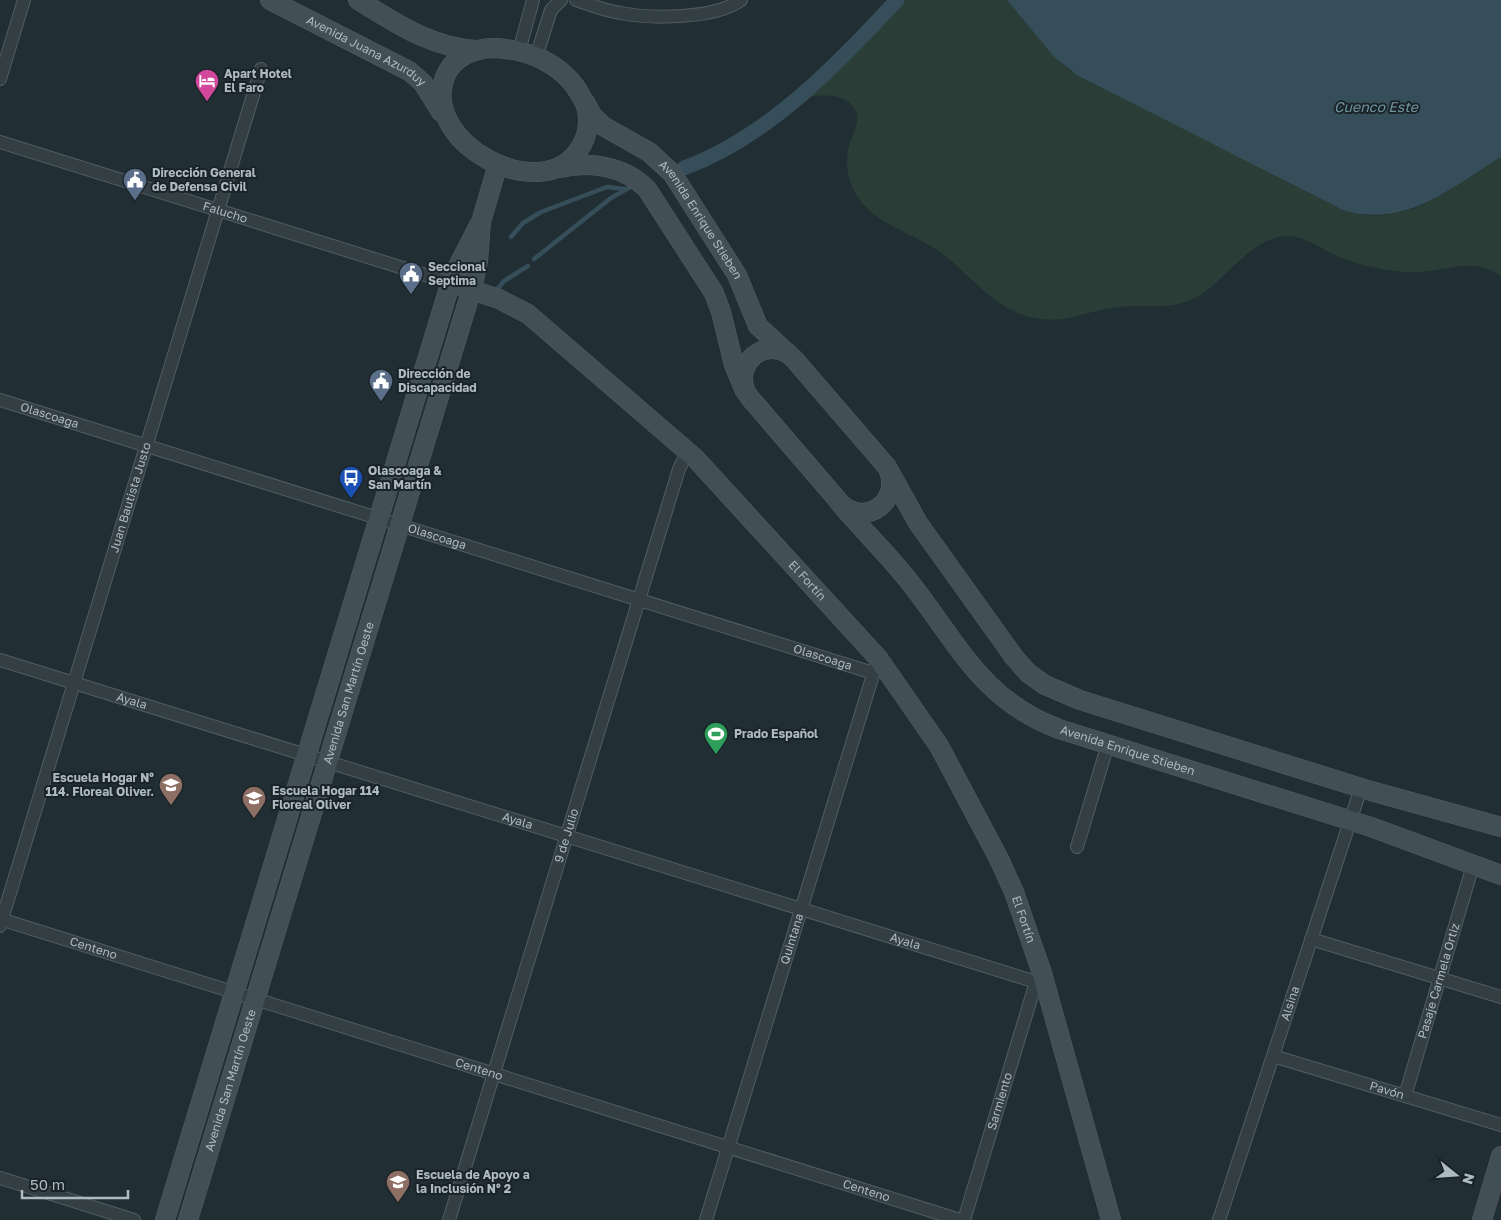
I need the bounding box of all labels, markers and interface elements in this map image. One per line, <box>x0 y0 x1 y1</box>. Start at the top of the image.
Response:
street label: Avenida Juana Azurduy <box>304 12 430 89</box>
place label: Apart Hotel El Faro <box>224 66 292 95</box>
hotel icon: Apart Hotel El Faro <box>194 68 220 102</box>
water label: Cuenco Este <box>1334 98 1419 115</box>
street label: Avenida Enrique Stieben <box>656 157 746 281</box>
place label: Dirección General de Defensa Civil <box>152 165 256 194</box>
public building icon: Dirección General de Defensa Civil <box>122 167 148 201</box>
street label: Falucho <box>201 198 250 226</box>
place label: Seccional Septima <box>428 259 486 288</box>
public building icon: Seccional Septima <box>398 261 424 295</box>
place label: Dirección de Discapacidad <box>398 366 477 395</box>
public building icon: Dirección de Discapacidad <box>368 368 394 402</box>
street label: Olascoaga <box>19 399 81 431</box>
street label: Juan Bautista Justo <box>106 440 154 554</box>
place label: Olascoaga & San Martín <box>368 463 442 492</box>
bus stop icon: Olascoaga & San Martín <box>338 465 364 499</box>
street label: Olascoaga <box>406 520 468 552</box>
street label: El Fortín <box>786 557 830 603</box>
street label: Avenida San Martín Oeste <box>319 620 377 766</box>
street label: Olascoaga <box>792 641 854 673</box>
street label: Ayala <box>115 689 149 712</box>
sports icon: Prado Español <box>703 721 729 755</box>
street label: Avenida Enrique Stieben <box>1059 722 1197 778</box>
place label: Prado Español <box>734 726 818 741</box>
place label: Escuela Hogar N° 114. Floreal Oliver. <box>46 770 154 799</box>
school or university icon: Escuela Hogar N° 114. Floreal Oliver. <box>158 772 184 806</box>
place label: Escuela Hogar 114 Floreal Oliver <box>272 783 380 812</box>
school or university icon: Escuela Hogar 114 Floreal Oliver <box>241 785 267 819</box>
street label: 9 de Julio <box>551 807 582 864</box>
street label: Ayala <box>501 809 535 832</box>
street label: El Fortín <box>1009 894 1039 945</box>
street label: Quintana <box>777 911 806 966</box>
street label: Pasaje Carmela Ortiz <box>1414 921 1463 1040</box>
street label: Ayala <box>888 929 923 953</box>
street label: Centeno <box>68 933 119 962</box>
street label: Alsina <box>1277 984 1302 1022</box>
street label: Avenida San Martín Oeste <box>201 1007 259 1153</box>
street label: Centeno <box>454 1054 505 1083</box>
street label: Sarmiento <box>984 1071 1015 1132</box>
street label: Pavón <box>1368 1078 1406 1102</box>
north arrow <box>1431 1150 1481 1200</box>
place label: Escuela de Apoyo a la Inclusión N° 2 <box>416 1167 530 1196</box>
scale bar <box>22 1168 129 1200</box>
school or university icon: Escuela de Apoyo a la Inclusión N° 2 <box>385 1169 411 1203</box>
text: N <box>1459 1171 1479 1187</box>
text: 50 m <box>30 1175 65 1193</box>
street label: Centeno <box>841 1176 892 1205</box>

